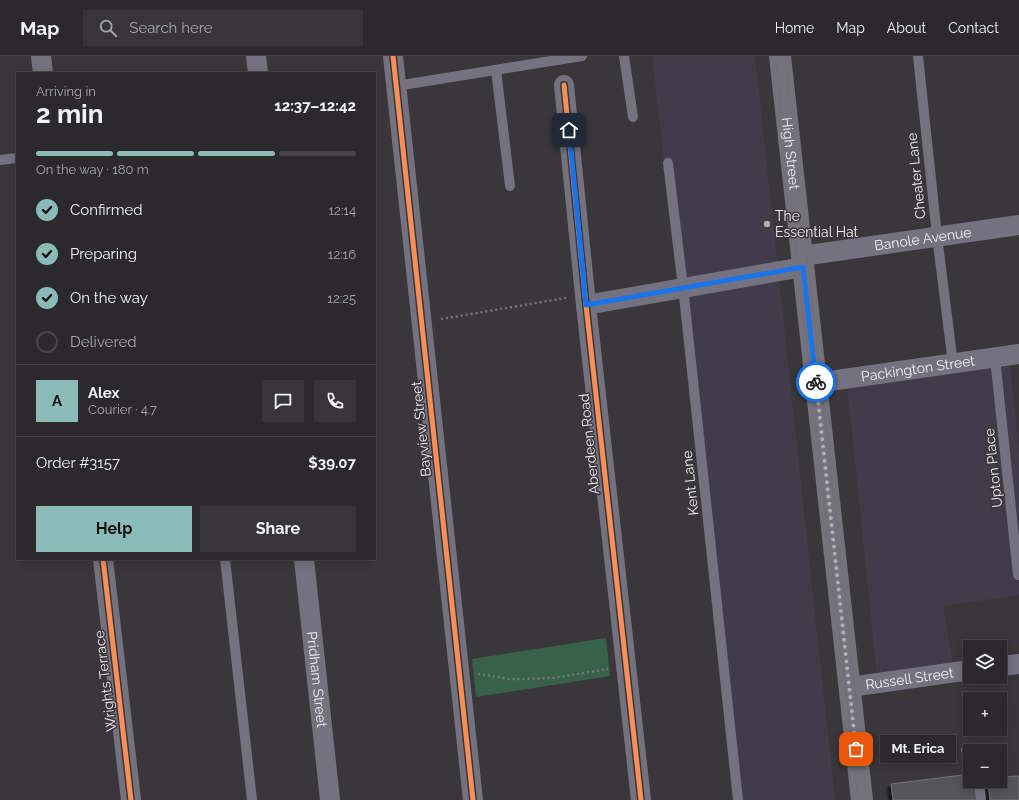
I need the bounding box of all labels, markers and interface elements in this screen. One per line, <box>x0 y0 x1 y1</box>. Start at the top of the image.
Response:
search box <box>83 10 363 46</box>
text: Map <box>20 17 59 39</box>
icon: search <box>97 17 119 39</box>
text: Search here <box>129 19 213 37</box>
text: Home <box>775 20 814 36</box>
text: Map <box>836 20 865 36</box>
text: About <box>887 20 926 36</box>
text: Contact <box>948 20 999 36</box>
text: Arriving in <box>36 84 96 99</box>
text: 12:37–12:42 <box>274 97 356 115</box>
text: 2 min <box>36 99 103 129</box>
pin <box>552 113 586 147</box>
street label: High Street <box>779 116 803 191</box>
icon: home <box>558 119 580 141</box>
street label: Cheater Lane <box>904 132 928 220</box>
text: On the way · 180 m <box>36 162 149 177</box>
icon: check <box>36 199 58 221</box>
text: Confirmed <box>70 201 143 219</box>
text: 12:14 <box>329 203 356 218</box>
place label: The Essential Hat <box>775 208 858 240</box>
marker: The Essential Hat <box>762 219 772 229</box>
street label: Banole Avenue <box>873 224 972 254</box>
icon: check <box>36 243 58 265</box>
text: Preparing <box>70 245 137 263</box>
text: 12:16 <box>328 247 356 262</box>
icon: check <box>36 287 58 309</box>
text: On the way <box>70 289 148 307</box>
text: 12:25 <box>327 291 356 306</box>
text: Delivered <box>70 333 137 351</box>
street label: Packington Street <box>860 352 976 384</box>
courier <box>796 362 836 402</box>
icon: bike <box>805 371 827 393</box>
button: chat <box>262 380 304 422</box>
button: phone <box>314 380 356 422</box>
street label: Bayview Street <box>408 380 434 478</box>
text: Alex <box>88 384 119 402</box>
text: A <box>52 392 62 410</box>
street label: Aberdeen Road <box>576 393 602 495</box>
text: Courier · 4.7 <box>88 402 157 417</box>
street label: Upton Place <box>981 428 1005 508</box>
street label: Kent Lane <box>679 450 701 516</box>
text: Order #3157 <box>36 454 120 472</box>
text: $39.07 <box>308 454 356 472</box>
button: Help <box>36 506 192 552</box>
button: Share <box>200 506 356 552</box>
street label: Wrights Terrace <box>91 629 119 733</box>
street label: Pridham Street <box>304 630 330 728</box>
map controls <box>963 640 1007 788</box>
button: layers <box>963 640 1007 684</box>
street label: Russell Street <box>864 664 955 693</box>
button: + <box>963 692 1007 736</box>
pin <box>839 732 873 766</box>
callout: Mt. Erica <box>880 735 956 763</box>
icon: bag <box>845 738 867 760</box>
text: Mt. Erica <box>891 741 945 756</box>
button: − <box>963 744 1007 788</box>

